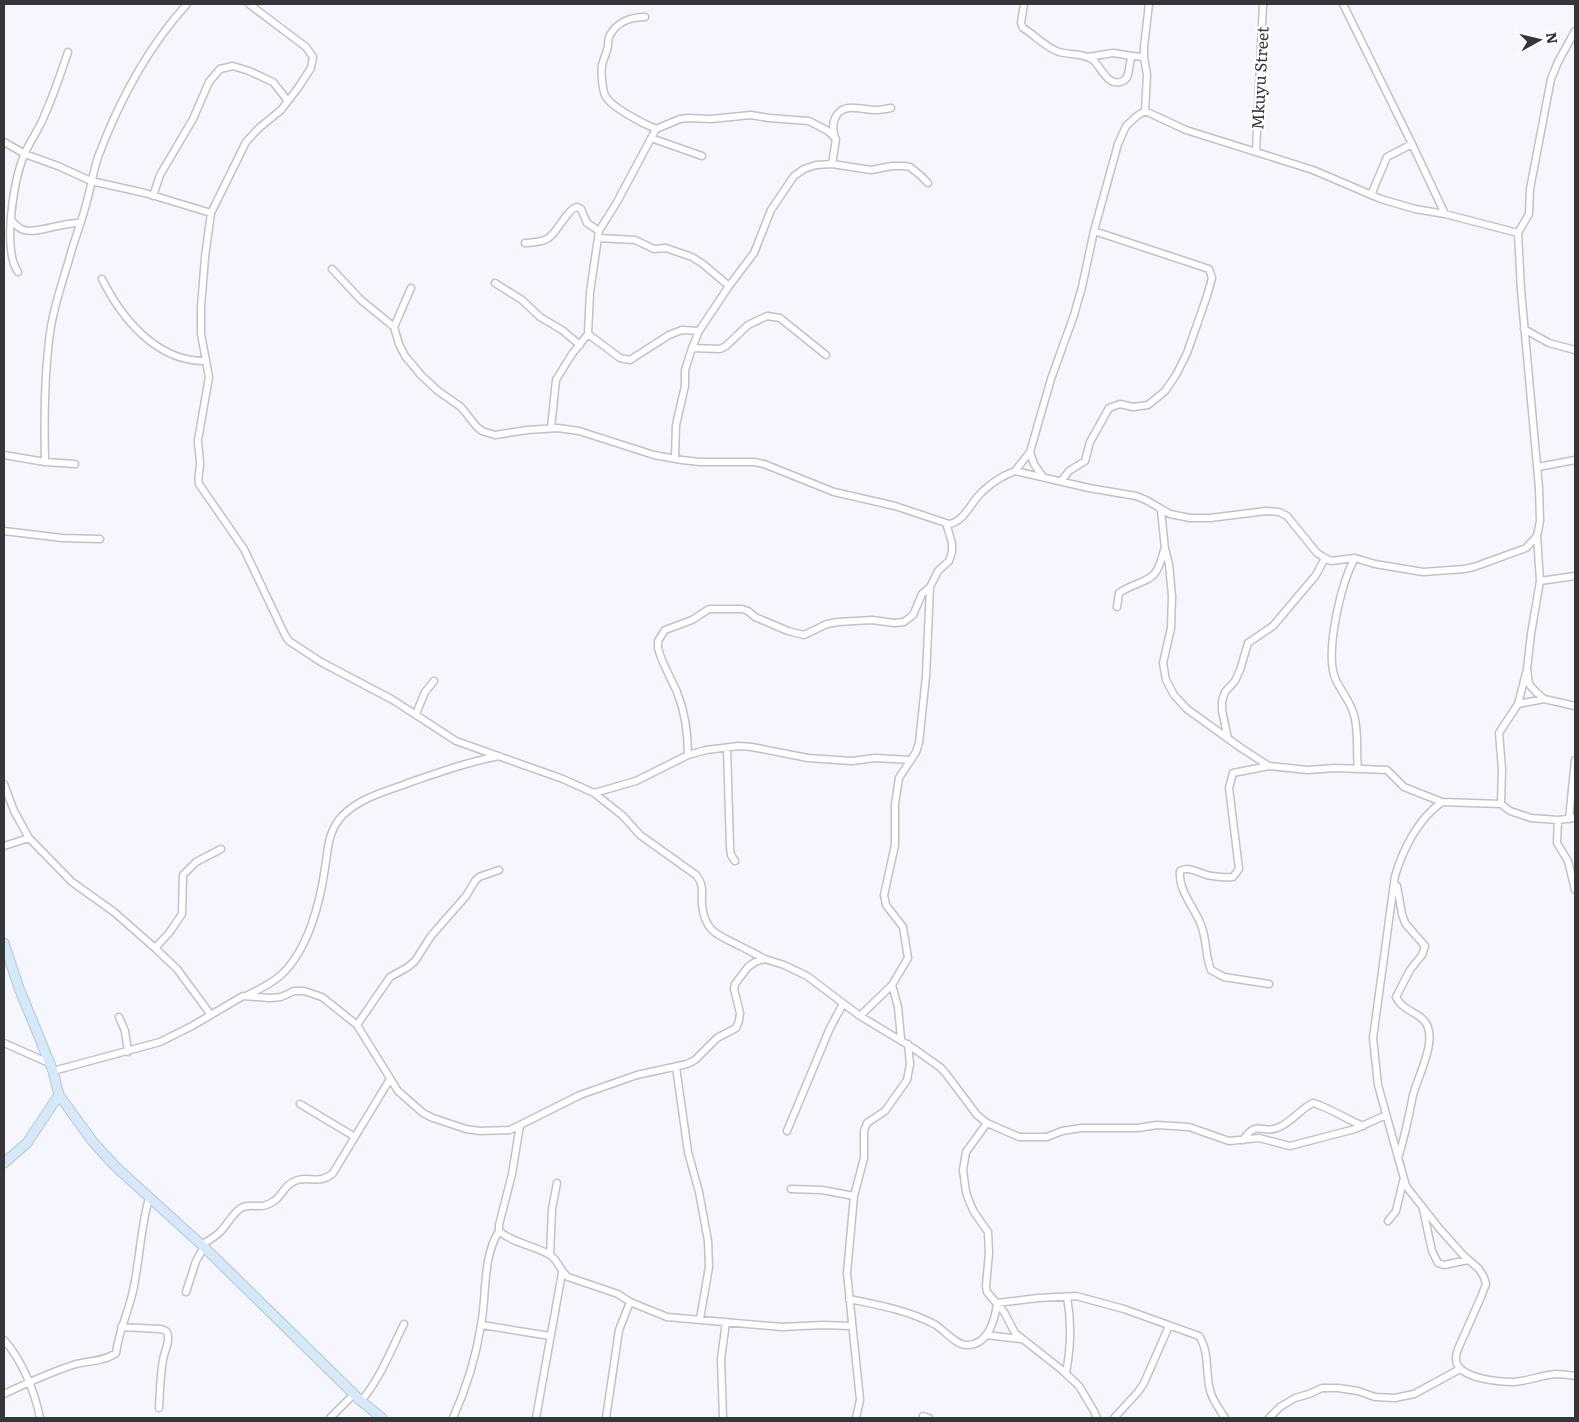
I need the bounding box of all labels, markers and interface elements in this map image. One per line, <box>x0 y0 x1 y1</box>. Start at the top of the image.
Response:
north arrow <box>1514 15 1564 65</box>
street label: Mkuyu Street <box>1244 25 1274 130</box>
text: N <box>1542 31 1564 46</box>

